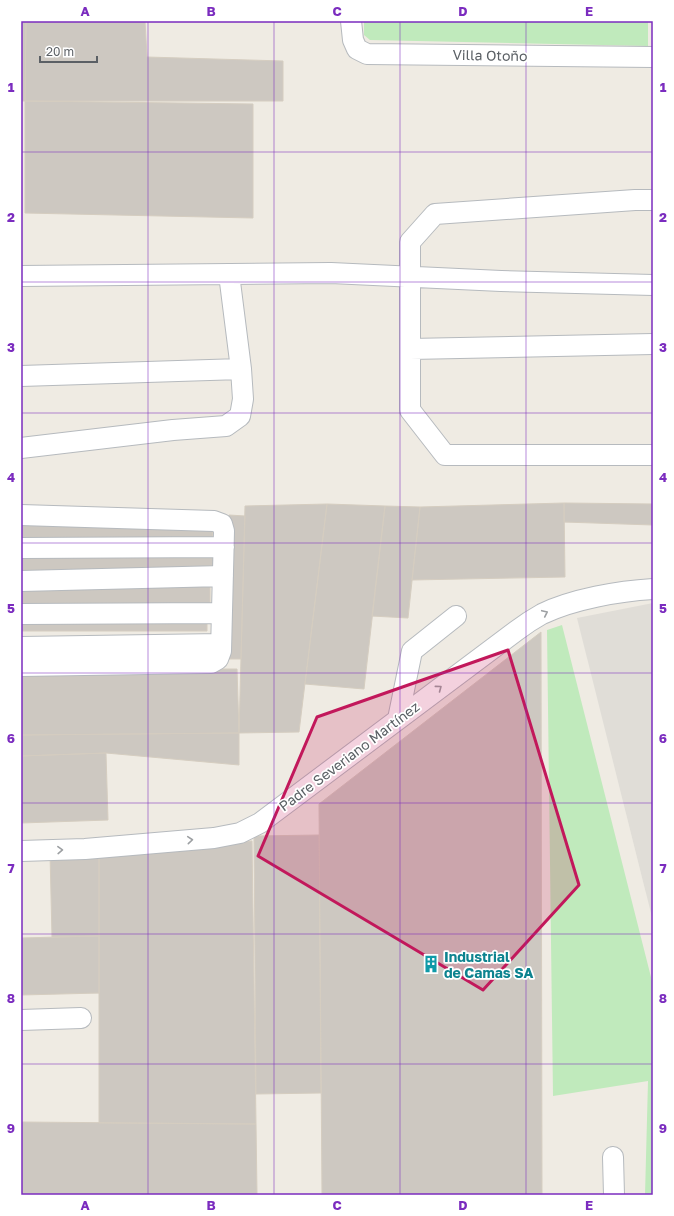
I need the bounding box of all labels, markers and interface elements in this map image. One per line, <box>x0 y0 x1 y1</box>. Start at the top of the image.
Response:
text: A <box>80 3 90 19</box>
text: B <box>206 3 216 19</box>
text: C <box>332 3 342 19</box>
text: D <box>458 3 468 19</box>
text: E <box>585 3 593 19</box>
scale bar <box>40 38 97 64</box>
text: 20 m <box>46 44 74 59</box>
street label: Villa Otoño <box>452 46 528 64</box>
text: 1 <box>8 79 15 95</box>
text: 1 <box>660 79 667 95</box>
text: 2 <box>7 209 15 225</box>
text: 2 <box>659 209 667 225</box>
text: 3 <box>7 339 15 355</box>
text: 3 <box>659 339 667 355</box>
text: 4 <box>7 469 15 485</box>
text: 4 <box>659 469 667 485</box>
text: 5 <box>7 600 15 616</box>
text: 5 <box>659 600 667 616</box>
one-way arrow <box>541 610 549 618</box>
one-way arrow <box>435 686 442 693</box>
street label: Padre Severiano Martínez <box>275 698 423 814</box>
text: 6 <box>7 730 15 746</box>
text: 6 <box>659 730 667 746</box>
one-way arrow <box>187 836 193 845</box>
one-way arrow <box>57 846 63 854</box>
text: 7 <box>7 860 15 876</box>
text: 7 <box>659 860 667 876</box>
place label: Industrial de Camas SA <box>444 948 533 981</box>
building icon: Industrial de Camas SA <box>421 954 441 974</box>
text: 8 <box>7 990 15 1006</box>
text: 8 <box>659 990 667 1006</box>
text: 9 <box>7 1120 15 1136</box>
text: 9 <box>659 1120 667 1136</box>
text: A <box>80 1197 90 1213</box>
text: B <box>206 1197 216 1213</box>
text: C <box>332 1197 342 1213</box>
text: D <box>458 1197 468 1213</box>
text: E <box>585 1197 593 1213</box>

